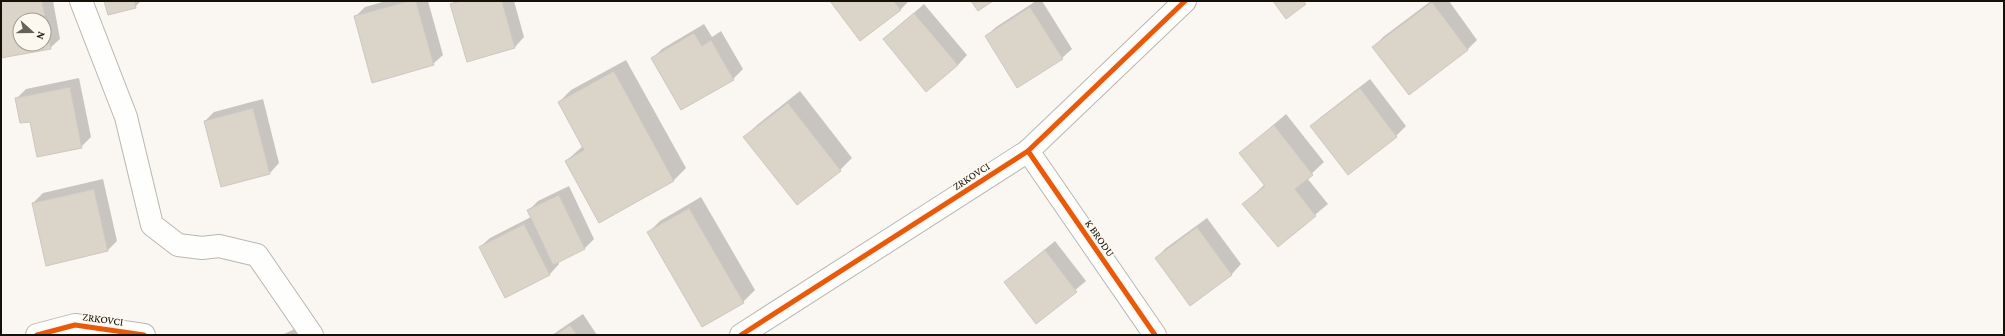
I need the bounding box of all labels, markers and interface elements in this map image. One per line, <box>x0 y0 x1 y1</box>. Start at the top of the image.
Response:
north arrow <box>12 12 52 52</box>
text: N <box>34 30 48 42</box>
street label: ZRKOVCI <box>950 160 992 192</box>
street label: K BRODU <box>1083 217 1117 259</box>
street label: ZRKOVCI <box>82 310 124 328</box>

